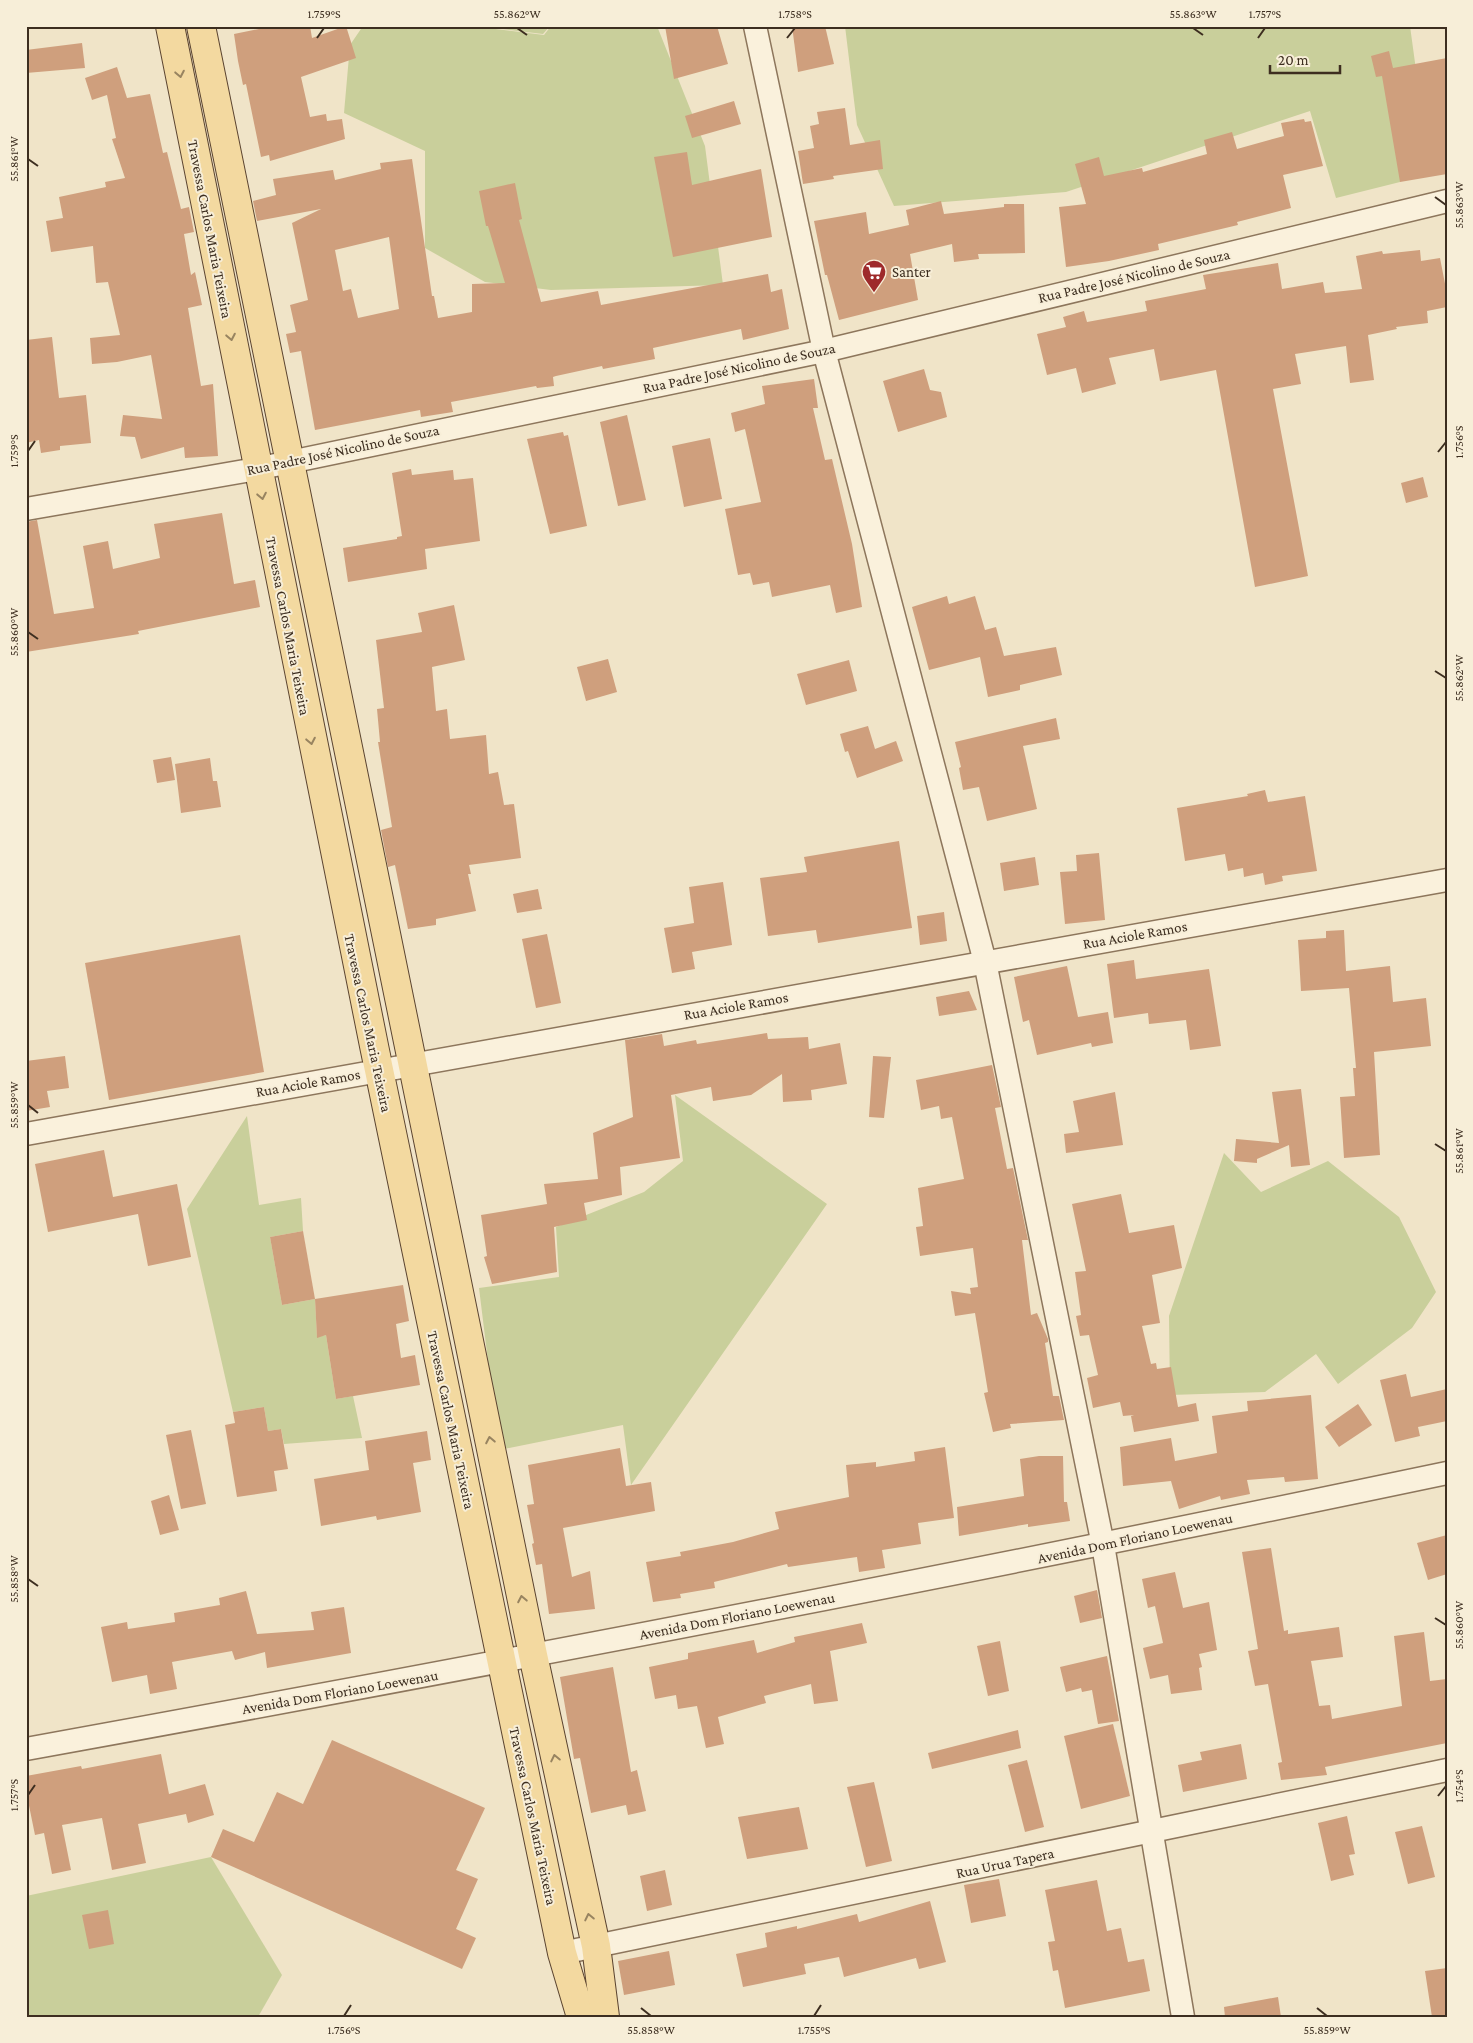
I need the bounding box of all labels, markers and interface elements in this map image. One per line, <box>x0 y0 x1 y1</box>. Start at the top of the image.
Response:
text: 1.759°S <box>307 7 341 21</box>
text: 55.862°W <box>494 7 540 21</box>
text: 1.758°S <box>778 7 812 21</box>
text: 55.863°W <box>1170 7 1216 21</box>
text: 1.757°S <box>1249 7 1282 21</box>
scale bar <box>1270 42 1340 74</box>
text: 20 m <box>1278 52 1309 68</box>
one-way arrow <box>174 70 184 79</box>
text: 55.861°W <box>7 136 21 182</box>
street label: Travessa Carlos Maria Teixeira <box>185 138 235 320</box>
text: 55.863°W <box>1452 182 1466 228</box>
street label: Rua Padre José Nicolino de Souza <box>1037 246 1232 307</box>
supermarket icon: Santer <box>861 259 887 293</box>
place label: Santer <box>892 264 931 280</box>
one-way arrow <box>225 332 235 341</box>
street label: Rua Padre José Nicolino de Souza <box>641 340 837 397</box>
street label: Rua Padre José Nicolino de Souza <box>245 422 441 479</box>
text: 1.756°S <box>1452 425 1466 458</box>
text: 1.759°S <box>7 434 21 468</box>
one-way arrow <box>256 492 267 501</box>
street label: Travessa Carlos Maria Teixeira <box>263 535 313 717</box>
text: 55.860°W <box>7 608 21 656</box>
text: 55.862°W <box>1452 655 1466 701</box>
one-way arrow <box>306 737 316 746</box>
street label: Rua Aciole Ramos <box>1081 918 1189 952</box>
street label: Travessa Carlos Maria Teixeira <box>341 932 395 1114</box>
street label: Rua Aciole Ramos <box>682 989 790 1023</box>
street label: Rua Aciole Ramos <box>254 1066 362 1100</box>
text: 55.859°W <box>7 1082 21 1128</box>
text: 55.861°W <box>1452 1128 1466 1174</box>
street label: Travessa Carlos Maria Teixeira <box>424 1329 478 1511</box>
one-way arrow <box>485 1435 496 1444</box>
street label: Avenida Dom Floriano Loewenau <box>1036 1510 1234 1566</box>
text: 55.858°W <box>7 1555 21 1603</box>
street label: Avenida Dom Floriano Loewenau <box>638 1589 836 1643</box>
one-way arrow <box>517 1594 528 1603</box>
text: 55.860°W <box>1452 1601 1466 1649</box>
street label: Avenida Dom Floriano Loewenau <box>241 1667 439 1717</box>
street label: Travessa Carlos Maria Teixeira <box>506 1725 560 1907</box>
one-way arrow <box>550 1753 561 1762</box>
text: 1.754°S <box>1452 1769 1466 1803</box>
text: 1.757°S <box>7 1778 21 1811</box>
street label: Rua Urua Tapera <box>955 1845 1056 1882</box>
one-way arrow <box>584 1912 595 1921</box>
text: 1.756°S <box>328 2023 361 2037</box>
text: 55.858°W <box>627 2023 675 2037</box>
text: 1.755°S <box>798 2023 831 2037</box>
text: 55.859°W <box>1304 2023 1350 2037</box>

